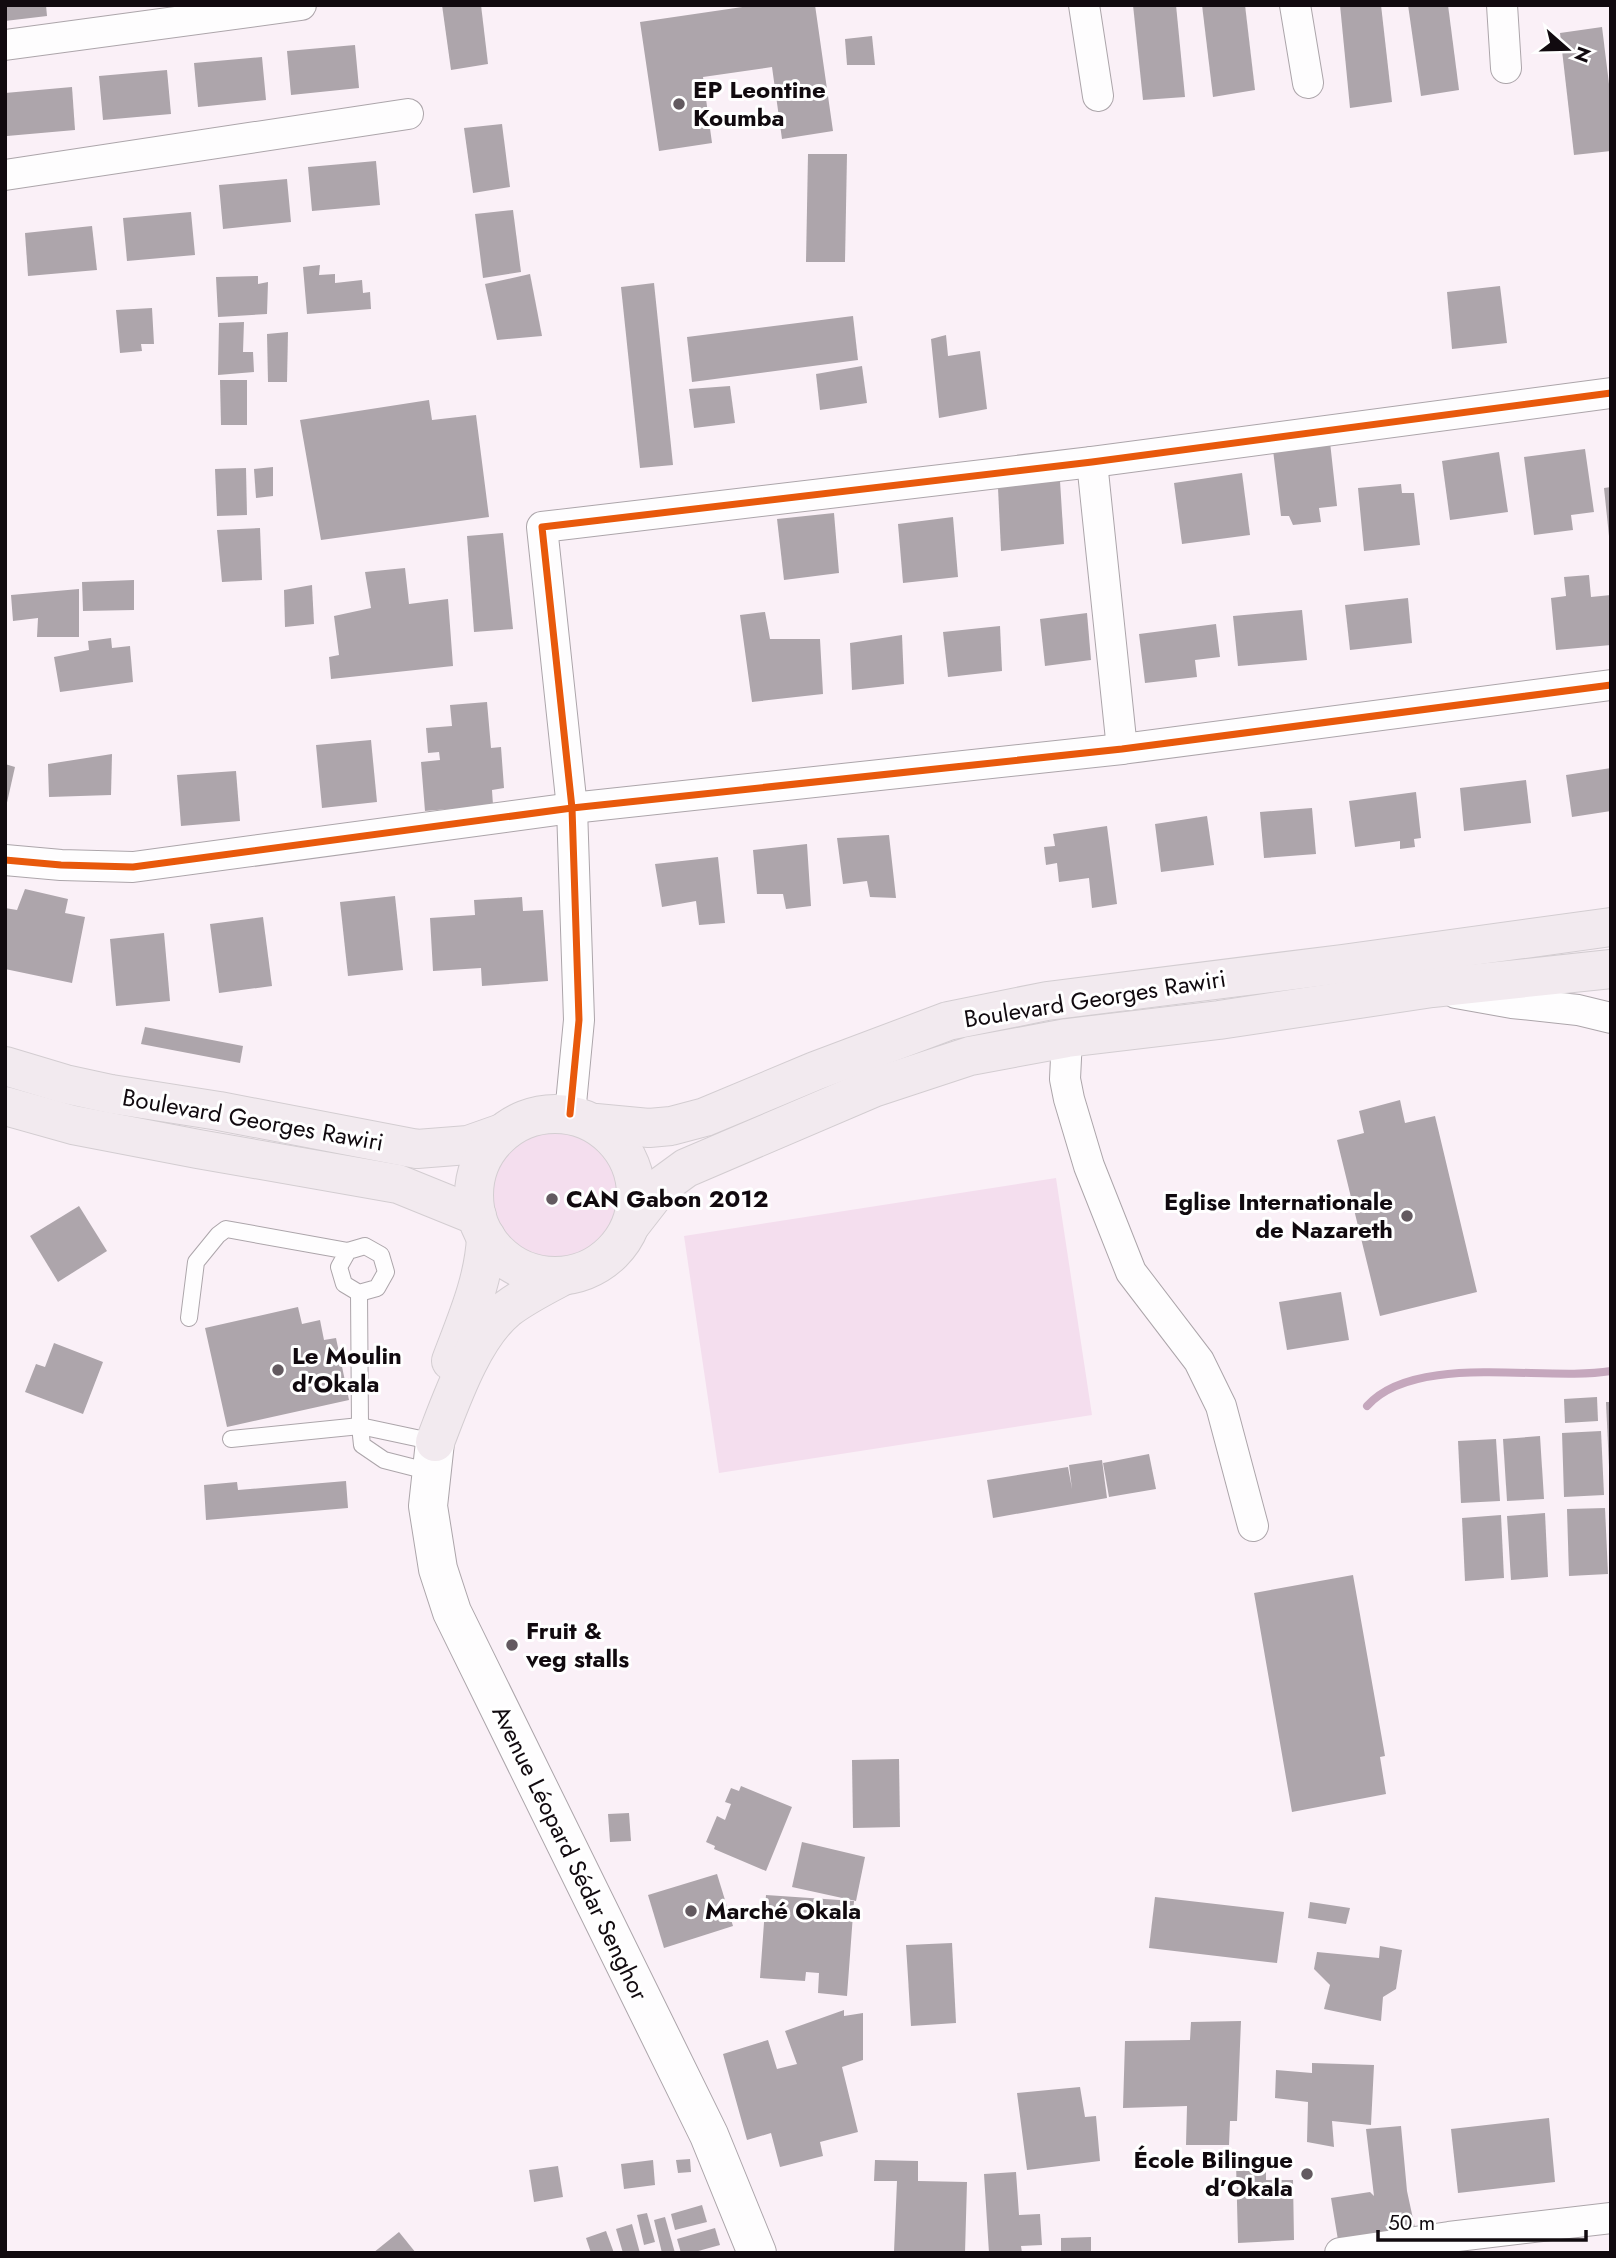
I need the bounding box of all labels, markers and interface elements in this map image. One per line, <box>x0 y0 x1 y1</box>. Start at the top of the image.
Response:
north arrow <box>1532 14 1602 84</box>
text: N <box>1567 43 1598 66</box>
place label: EP Leontine Koumba <box>693 72 826 135</box>
marker: EP Leontine Koumba <box>671 96 687 112</box>
street label: Boulevard Georges Rawiri <box>962 961 1228 1036</box>
street label: Boulevard Georges Rawiri <box>120 1079 386 1160</box>
place label: CAN Gabon 2012 <box>566 1181 768 1216</box>
place label: Eglise Internationale de Nazareth <box>1164 1184 1393 1247</box>
marker: CAN Gabon 2012 <box>544 1191 560 1207</box>
marker: Eglise Internationale de Nazareth <box>1399 1208 1415 1224</box>
place label: Le Moulin d'Okala <box>292 1338 402 1401</box>
marker: Le Moulin d'Okala <box>270 1362 286 1378</box>
place label: Fruit & veg stalls <box>525 1613 629 1676</box>
marker: Fruit & veg stalls <box>504 1637 520 1653</box>
street label: Avenue Léopard Sédar Senghor <box>484 1699 658 2007</box>
place label: Marché Okala <box>705 1893 861 1928</box>
marker: Marché Okala <box>683 1903 699 1919</box>
place label: École Bilingue d’Okala <box>1133 2142 1293 2205</box>
marker: École Bilingue d’Okala <box>1299 2166 1315 2182</box>
scale bar <box>1378 2198 1586 2242</box>
text: 50 m <box>1388 2208 1435 2238</box>

